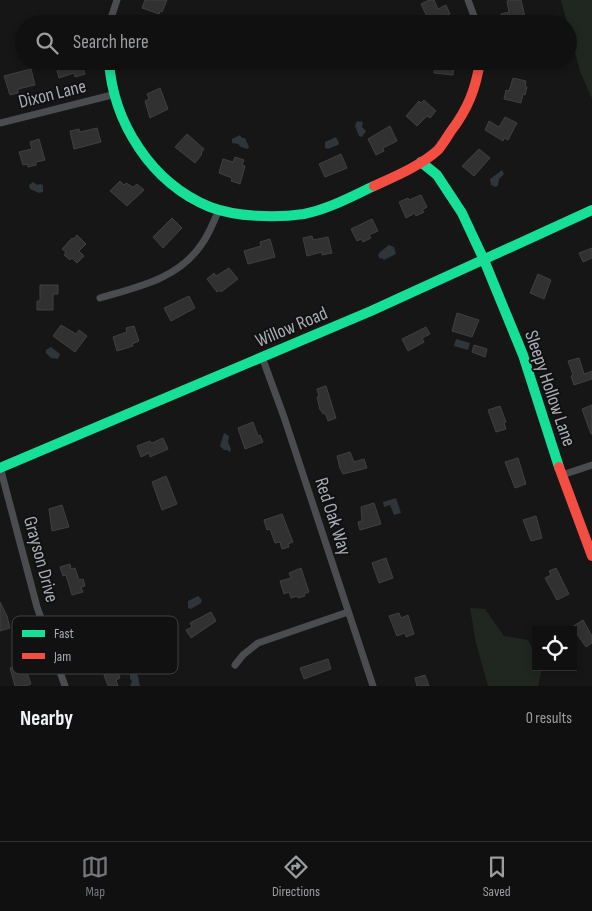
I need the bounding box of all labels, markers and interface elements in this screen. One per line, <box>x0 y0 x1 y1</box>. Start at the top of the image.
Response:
search box <box>15 15 577 70</box>
icon: search <box>33 29 61 57</box>
text: Search here <box>73 31 149 54</box>
street label: Dixon Lane <box>16 75 89 114</box>
street label: Willow Road <box>252 302 331 353</box>
street label: Sleepy Hollow Lane <box>519 327 580 450</box>
street label: Red Oak Way <box>309 475 356 559</box>
street label: Grayson Drive <box>18 514 63 605</box>
legend <box>12 616 178 674</box>
text: Fast <box>54 625 74 642</box>
map controls <box>532 626 577 671</box>
button: locate <box>532 626 577 671</box>
text: Jam <box>53 648 71 665</box>
text: Nearby <box>20 706 73 731</box>
text: 0 results <box>526 709 572 728</box>
tab: Map <box>81 853 109 900</box>
tab: Directions <box>272 853 320 900</box>
tab: Saved <box>483 853 511 900</box>

